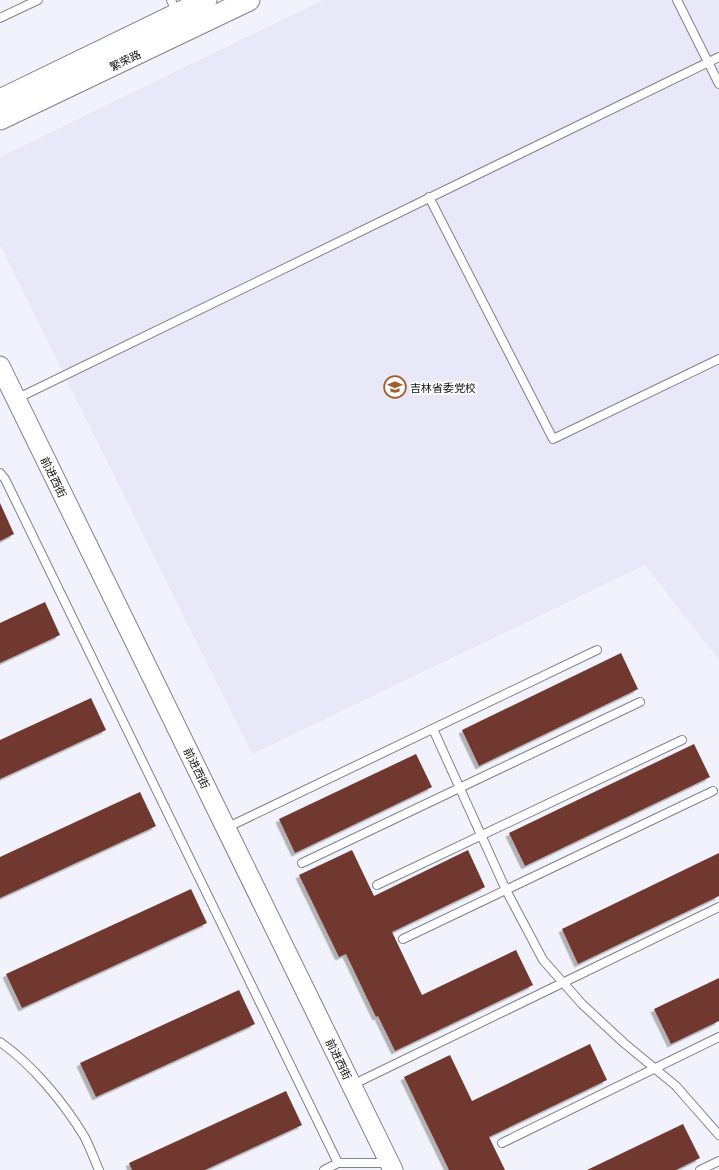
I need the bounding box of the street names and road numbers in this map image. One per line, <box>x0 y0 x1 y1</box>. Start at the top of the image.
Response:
street label: 繁荣路 <box>107 47 143 73</box>
street label: 前进西街 <box>39 454 69 500</box>
street label: 前进西街 <box>182 745 212 791</box>
street label: 前进西街 <box>324 1036 354 1082</box>

